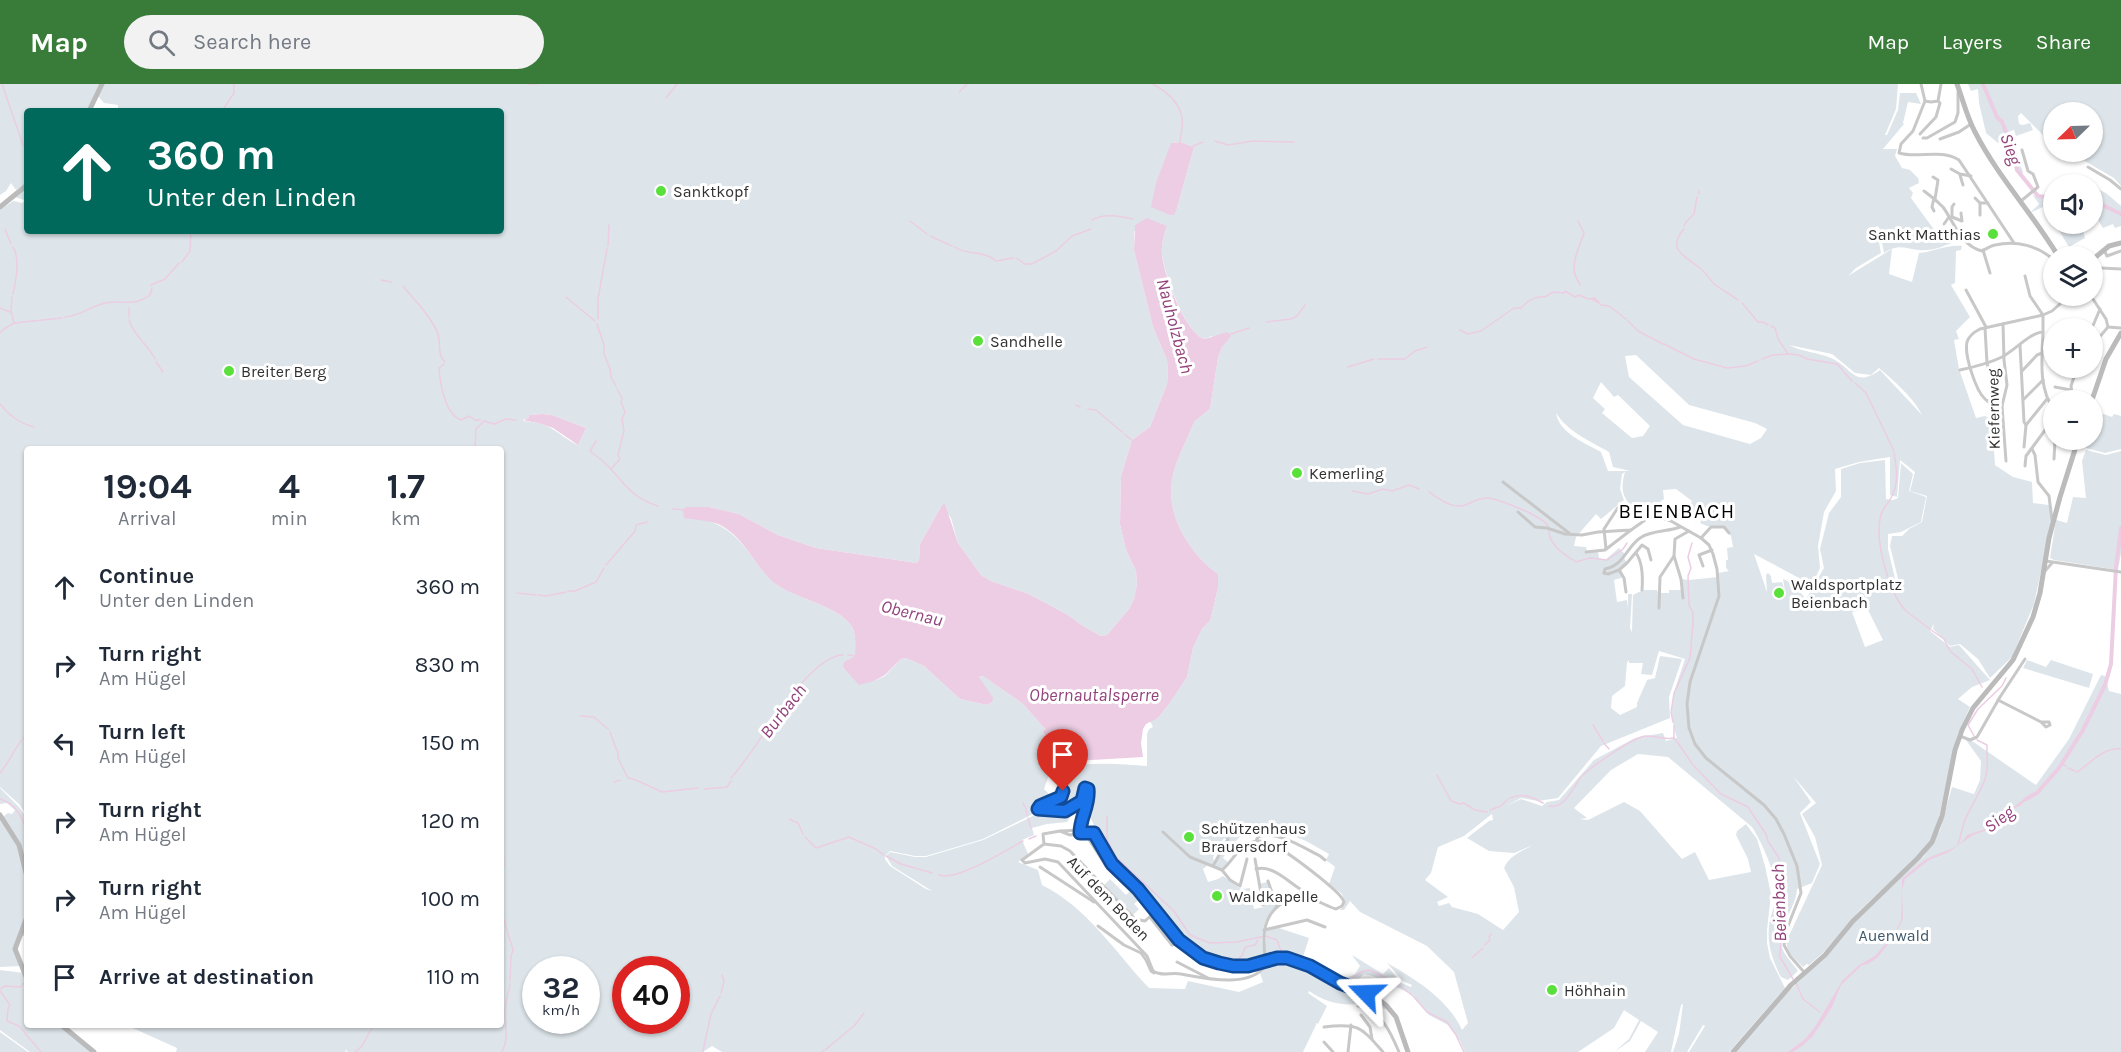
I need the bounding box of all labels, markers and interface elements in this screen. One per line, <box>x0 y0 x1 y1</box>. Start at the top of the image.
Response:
search box <box>124 15 544 69</box>
text: Map <box>30 26 88 59</box>
icon: search <box>145 26 178 59</box>
text: Search here <box>193 29 311 55</box>
text: Map <box>1867 30 1909 54</box>
text: Layers <box>1942 30 2003 54</box>
text: Share <box>2036 30 2091 54</box>
north arrow <box>2043 102 2103 162</box>
map controls <box>2043 102 2103 450</box>
text: 360 m <box>147 130 276 180</box>
water label: Sieg <box>1995 130 2027 169</box>
icon: ahead <box>48 132 126 210</box>
button: sound <box>2043 174 2103 234</box>
text: Unter den Linden <box>147 181 357 213</box>
place label: Sanktkopf <box>673 182 749 201</box>
marker: Sanktkopf <box>654 184 668 198</box>
place label: Sankt Matthias <box>1868 225 1981 244</box>
marker: Sankt Matthias <box>1986 227 2000 241</box>
button: layers <box>2043 246 2103 306</box>
water label: Nauholzbach <box>1152 276 1198 376</box>
button: + <box>2043 318 2103 378</box>
place label: Sandhelle <box>990 332 1063 351</box>
marker: Sandhelle <box>971 334 985 348</box>
place label: Breiter Berg <box>241 362 326 381</box>
marker: Breiter Berg <box>222 364 236 378</box>
street label: Kiefernweg <box>1983 368 2004 449</box>
button: − <box>2043 390 2103 450</box>
place label: Kemerling <box>1309 464 1384 483</box>
text: 19:04 <box>103 465 192 507</box>
text: 4 <box>278 465 300 507</box>
text: 1.7 <box>386 465 425 507</box>
marker: Kemerling <box>1290 466 1304 480</box>
district label: BEIENBACH <box>1618 500 1736 523</box>
text: Arrival <box>118 507 177 530</box>
text: min <box>271 507 307 530</box>
text: km <box>391 507 421 530</box>
text: Continue <box>99 563 194 589</box>
icon: ahead <box>48 571 81 604</box>
text: 360 m <box>416 574 480 600</box>
place label: Waldsportplatz Beienbach <box>1791 575 1902 612</box>
marker: Waldsportplatz Beienbach <box>1772 586 1786 600</box>
text: Unter den Linden <box>99 589 254 612</box>
water label: Obernau <box>879 595 945 631</box>
text: Turn right <box>99 641 202 667</box>
icon: right <box>48 649 81 682</box>
text: 830 m <box>415 652 480 678</box>
text: Am Hügel <box>99 667 187 690</box>
water label: Burbach <box>755 680 811 742</box>
water label: Obernautalsperre <box>1029 684 1159 706</box>
text: Turn left <box>99 719 186 745</box>
icon: left <box>48 727 81 760</box>
pin <box>1037 729 1088 791</box>
text: 150 m <box>421 730 480 756</box>
icon: arrive <box>1046 738 1079 771</box>
text: Am Hügel <box>99 745 187 768</box>
text: Turn right <box>99 797 202 823</box>
water label: Sieg <box>1980 800 2019 837</box>
icon: right <box>48 805 81 838</box>
text: 120 m <box>421 808 480 834</box>
place label: Schützenhaus Brauersdorf <box>1201 819 1306 856</box>
text: Am Hügel <box>99 823 187 846</box>
marker: Schützenhaus Brauersdorf <box>1182 830 1196 844</box>
street label: Auf dem Boden <box>1063 852 1154 945</box>
water label: Beienbach <box>1767 864 1791 942</box>
text: Turn right <box>99 875 202 901</box>
icon: right <box>48 883 81 916</box>
text: 100 m <box>421 886 480 912</box>
place label: Waldkapelle <box>1229 887 1318 906</box>
marker: Waldkapelle <box>1210 889 1224 903</box>
text: Am Hügel <box>99 901 187 924</box>
park label: Auenwald <box>1858 926 1930 945</box>
speed limit sign: 40 <box>612 956 690 1034</box>
icon: arrive <box>48 961 81 994</box>
position arrow <box>1334 961 1398 1025</box>
text: Arrive at destination <box>99 964 314 990</box>
text: 110 m <box>427 964 480 990</box>
text: 32 <box>543 970 579 1006</box>
place label: Höhhain <box>1564 981 1626 1000</box>
marker: Höhhain <box>1545 983 1559 997</box>
text: km/h <box>542 1001 580 1019</box>

